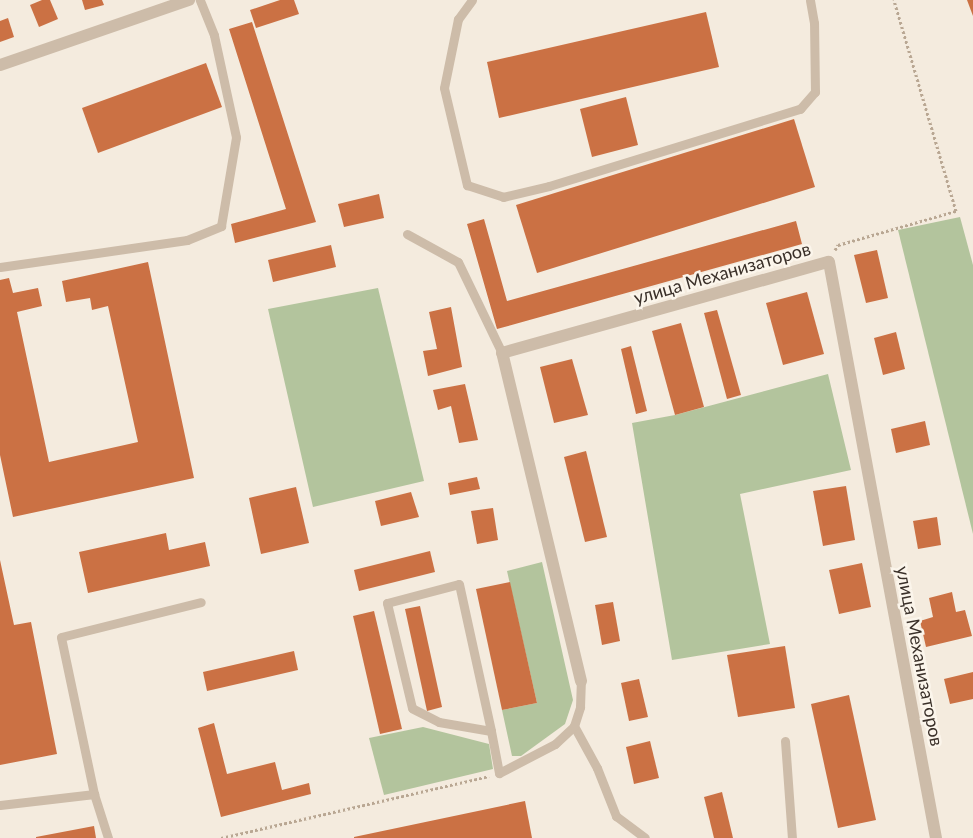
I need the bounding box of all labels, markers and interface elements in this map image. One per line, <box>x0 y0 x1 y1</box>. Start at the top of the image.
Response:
street label: улица Механизаторов <box>631 237 813 309</box>
street label: улица Механизаторов <box>892 564 948 748</box>

